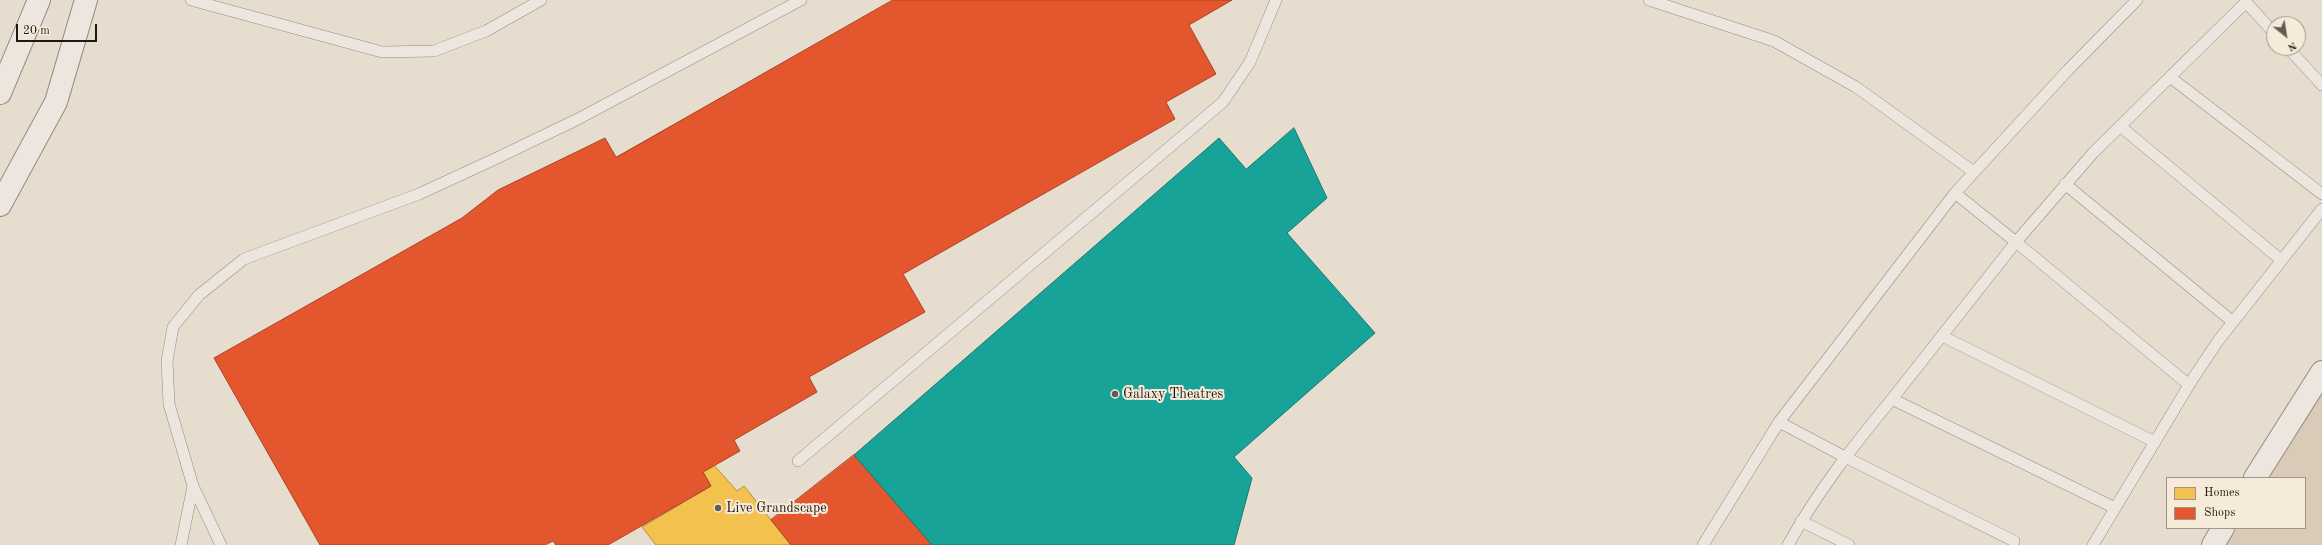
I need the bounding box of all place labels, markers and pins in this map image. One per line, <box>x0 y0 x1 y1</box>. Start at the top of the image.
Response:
place label: Galaxy Theatres <box>1123 386 1223 402</box>
marker: Galaxy Theatres <box>1110 389 1120 399</box>
place label: Live Grandscape <box>726 500 827 516</box>
marker: Live Grandscape <box>713 503 723 513</box>

